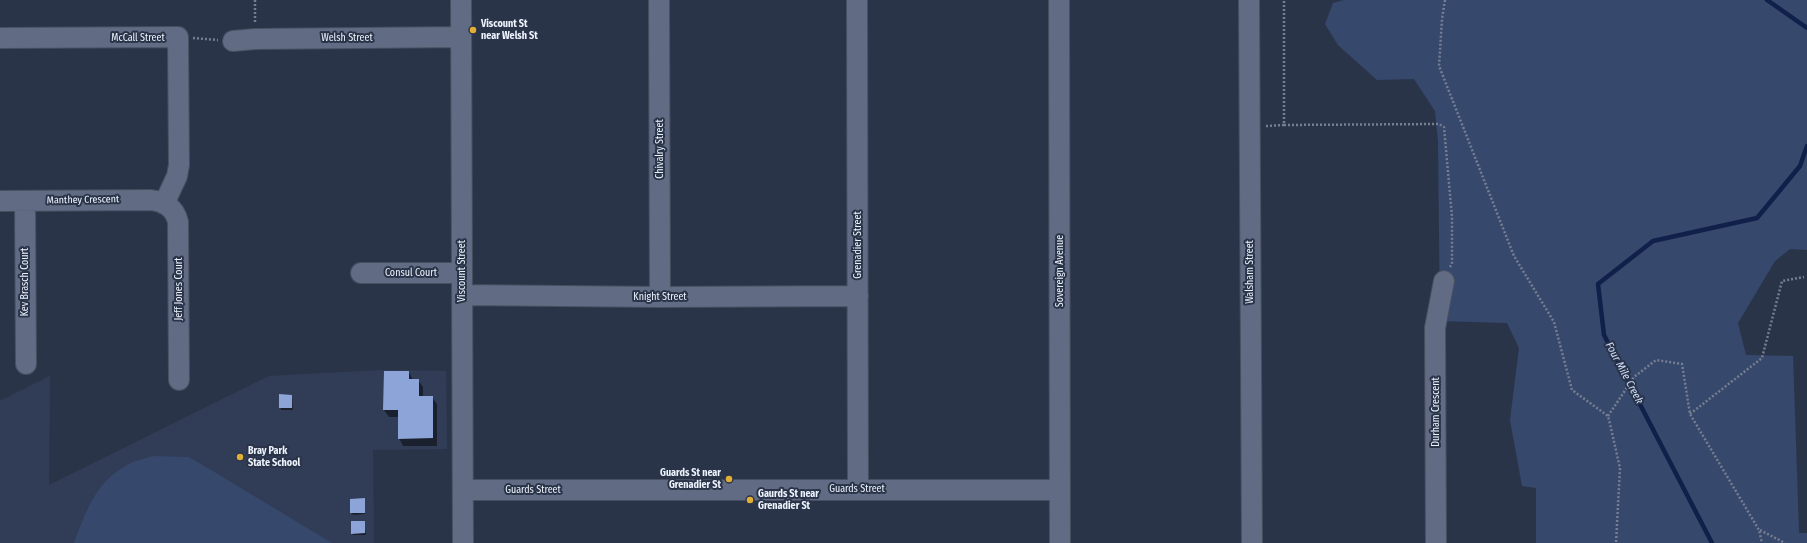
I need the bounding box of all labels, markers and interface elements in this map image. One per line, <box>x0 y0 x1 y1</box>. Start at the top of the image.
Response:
place label: Viscount St near Welsh St <box>481 18 538 42</box>
marker: Viscount St near Welsh St <box>468 25 478 35</box>
street label: McCall Street <box>111 32 165 44</box>
street label: Welsh Street <box>321 32 373 44</box>
street label: Chivalry Street <box>654 119 666 179</box>
street label: Manthey Crescent <box>47 193 119 207</box>
street label: Grenadier Street <box>852 211 864 279</box>
street label: Sovereign Avenue <box>1054 235 1066 307</box>
street label: Viscount Street <box>456 240 468 302</box>
street label: Walsham Street <box>1244 240 1256 304</box>
street label: Kev Brasch Court <box>19 248 31 316</box>
street label: Jeff Jones Court <box>173 257 185 321</box>
street label: Consul Court <box>385 267 437 279</box>
street label: Knight Street <box>633 291 687 303</box>
water label: Four Mile Creek <box>1602 340 1646 406</box>
street label: Durham Crescent <box>1430 377 1442 447</box>
place label: Bray Park State School <box>248 445 300 468</box>
marker: Bray Park State School <box>235 452 245 462</box>
place label: Guards St near Grenadier St <box>660 467 721 490</box>
marker: Guards St near Grenadier St <box>724 474 734 484</box>
street label: Guards Street <box>829 483 885 495</box>
street label: Guards Street <box>505 484 561 496</box>
place label: Gaurds St near Grenadier St <box>758 488 819 512</box>
marker: Gaurds St near Grenadier St <box>745 495 755 505</box>

